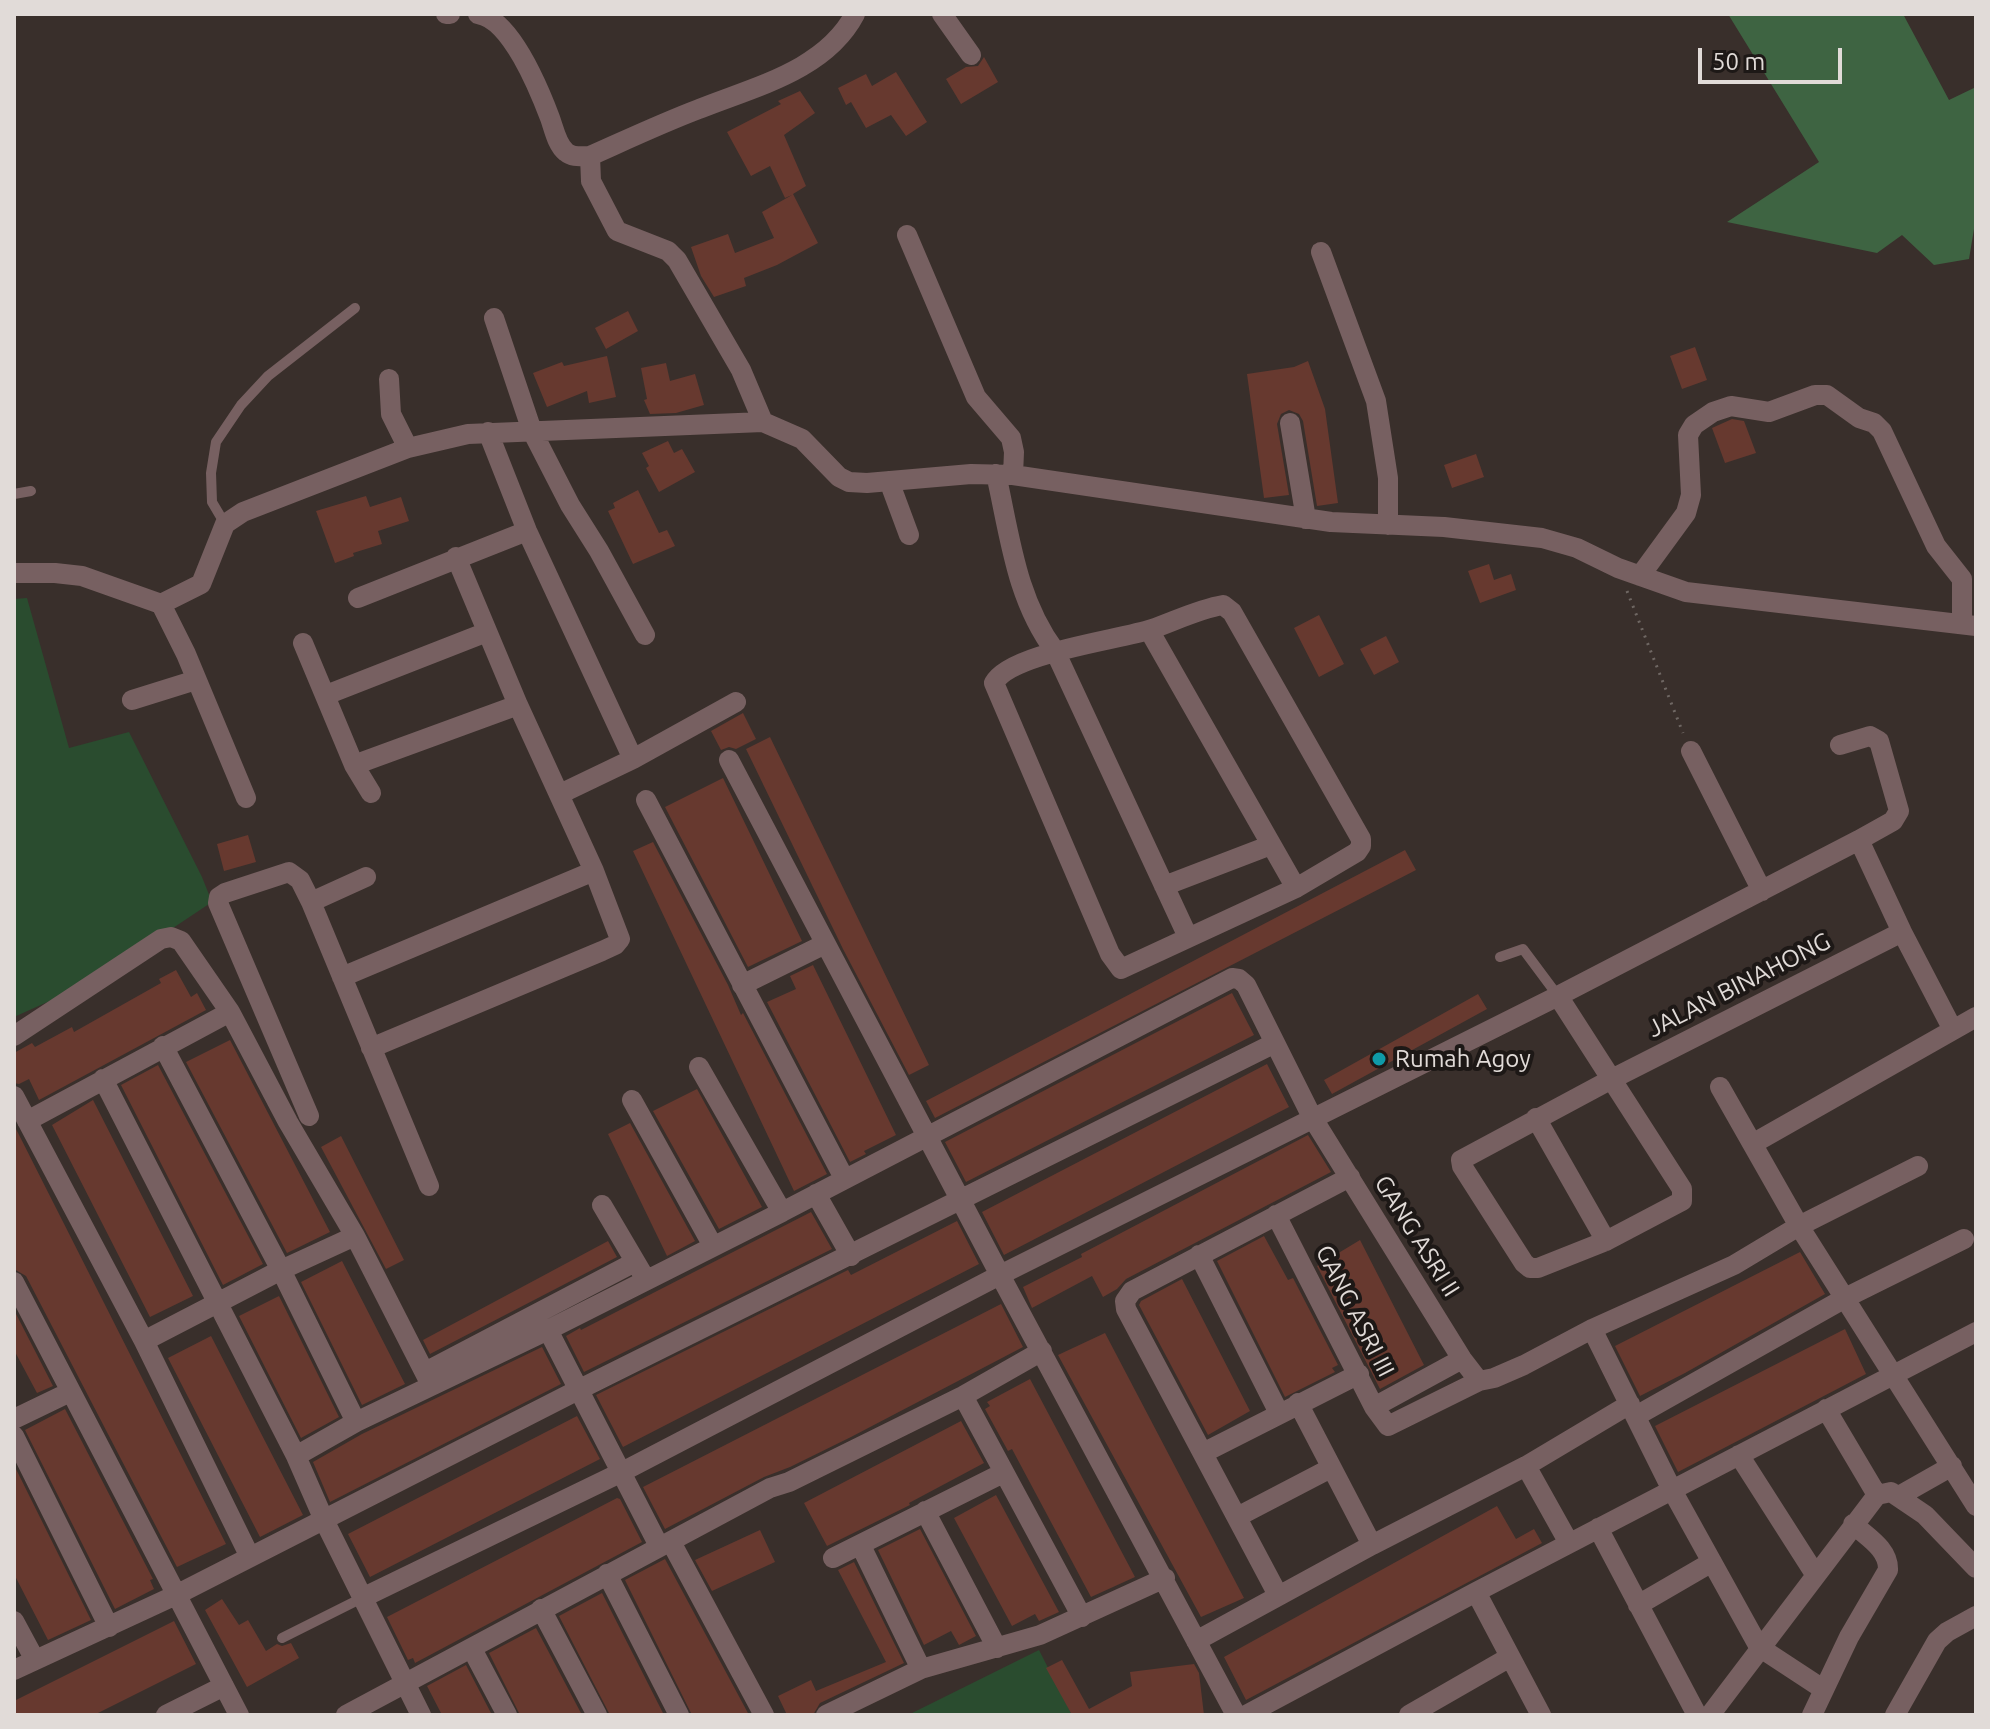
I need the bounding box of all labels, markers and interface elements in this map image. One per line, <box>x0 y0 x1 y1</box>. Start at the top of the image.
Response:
scale bar <box>1702 32 1846 82</box>
text: 50 m <box>1712 48 1765 75</box>
street label: JALAN BINAHONG <box>1643 927 1835 1043</box>
place label: Rumah Agoy <box>1395 1045 1531 1073</box>
marker: Rumah Agoy <box>1370 1050 1388 1068</box>
street label: GANG ASRI II <box>1368 1170 1466 1302</box>
street label: GANG ASRI III <box>1310 1240 1400 1382</box>

